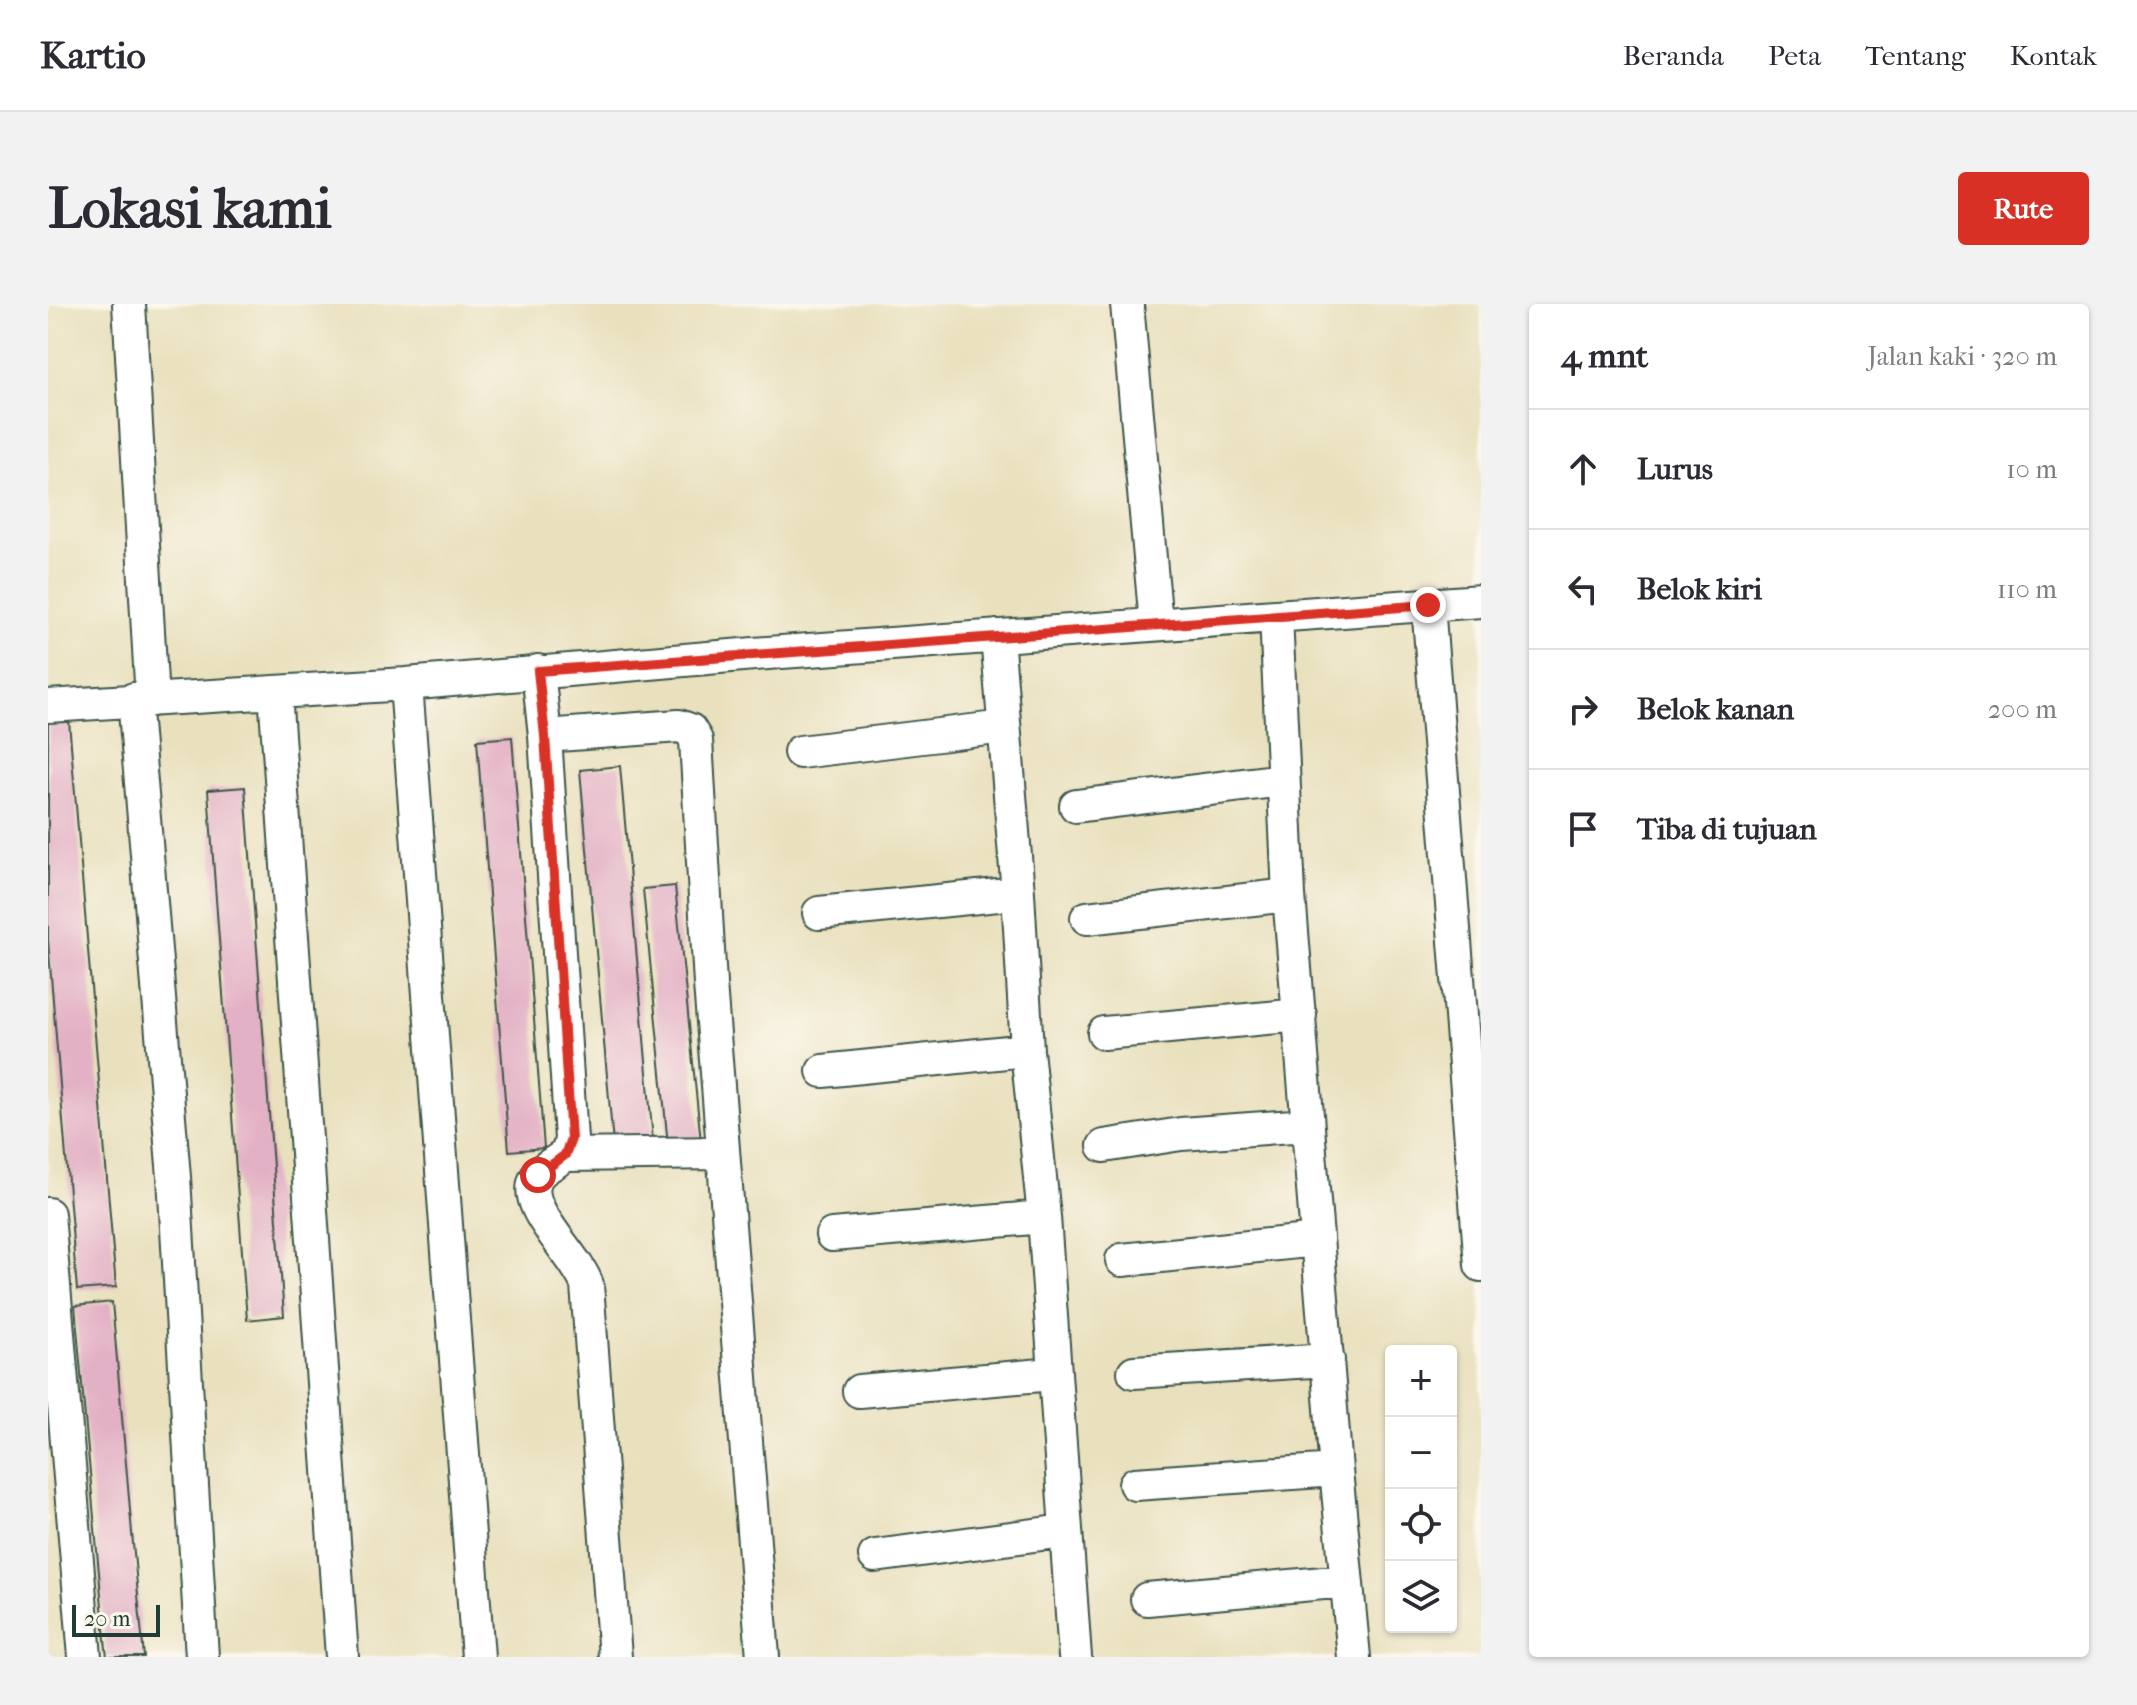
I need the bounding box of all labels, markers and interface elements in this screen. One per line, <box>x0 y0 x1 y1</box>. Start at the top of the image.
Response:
text: Kartio <box>40 33 146 78</box>
text: Beranda <box>1623 39 1724 72</box>
text: Peta <box>1768 39 1821 72</box>
text: Tentang <box>1865 39 1966 72</box>
text: Kontak <box>2010 39 2097 72</box>
button: Rute <box>1958 172 2089 245</box>
text: Lokasi kami <box>48 176 332 241</box>
text: 4 mnt <box>1561 336 1648 376</box>
text: Jalan kaki · 320 m <box>1867 341 2057 372</box>
icon: ahead <box>1561 447 1605 491</box>
text: Lurus <box>1637 452 1713 487</box>
text: 10 m <box>2006 454 2057 485</box>
icon: left <box>1561 567 1605 611</box>
text: Belok kiri <box>1637 572 1762 607</box>
text: 110 m <box>1997 574 2057 605</box>
route end <box>1410 587 1446 623</box>
icon: right <box>1561 687 1605 731</box>
text: Belok kanan <box>1637 692 1794 727</box>
text: 200 m <box>1988 694 2057 725</box>
icon: arrive <box>1561 807 1605 851</box>
text: Tiba di tujuan <box>1637 812 1817 847</box>
route start <box>520 1157 556 1193</box>
map controls <box>1385 1345 1457 1633</box>
button: + <box>1385 1345 1457 1417</box>
button: − <box>1385 1417 1457 1489</box>
button: locate <box>1385 1489 1457 1561</box>
button: layers <box>1385 1561 1457 1633</box>
scale bar <box>72 1601 160 1637</box>
text: 20 m <box>84 1606 130 1632</box>

